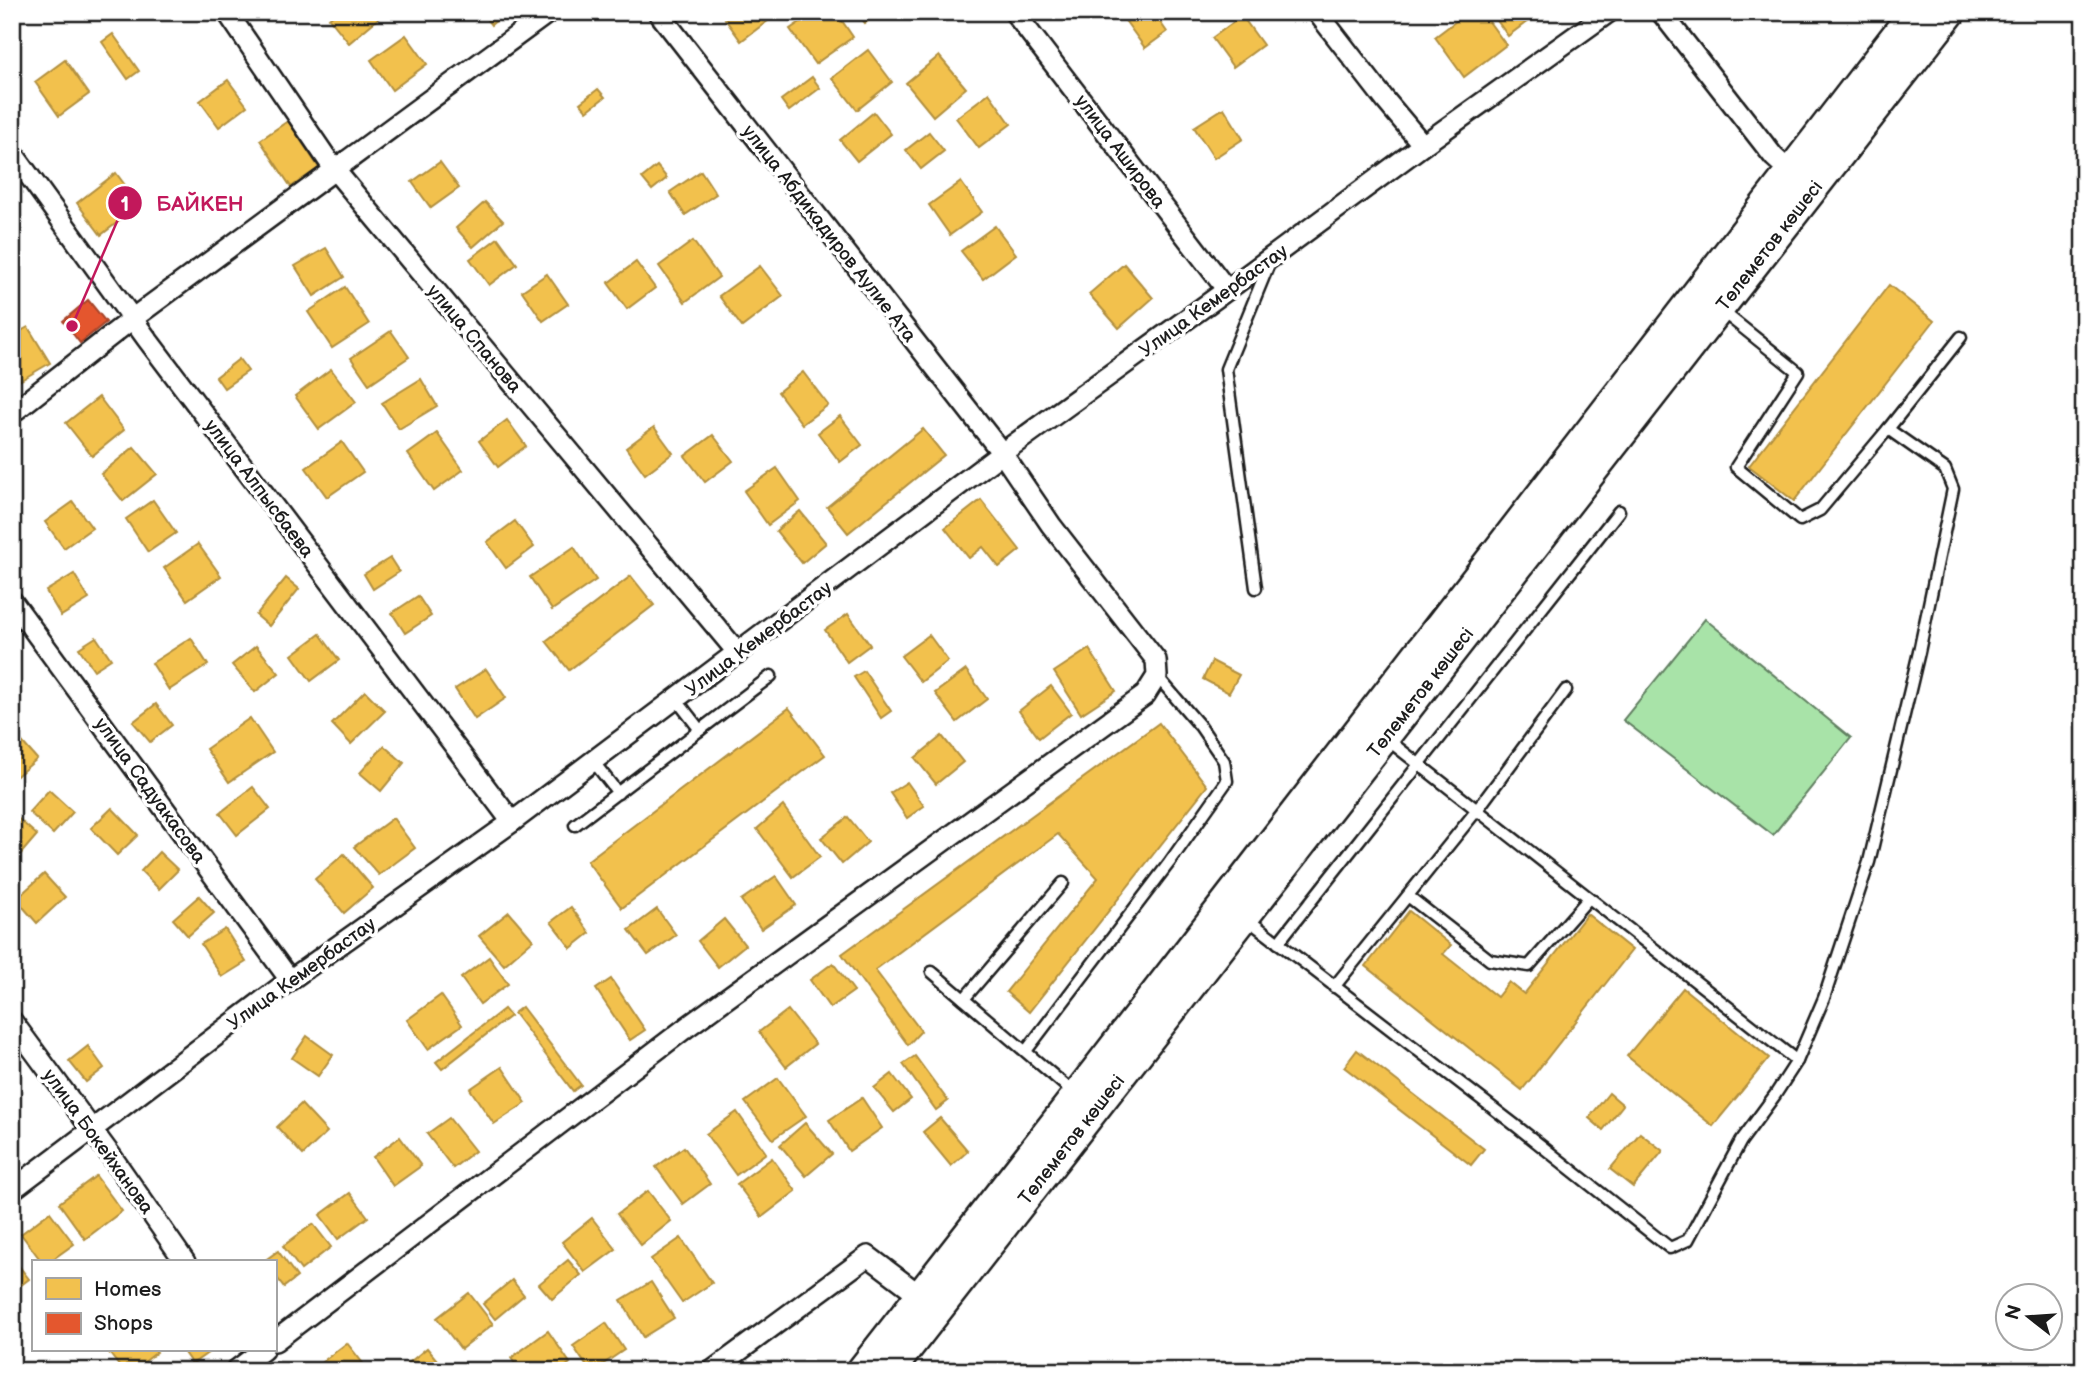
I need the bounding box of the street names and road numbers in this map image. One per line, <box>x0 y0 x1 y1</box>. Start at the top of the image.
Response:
street label: улица Аширова <box>1070 91 1170 213</box>
street label: улица Абдикадиров Аулие Ата <box>737 121 921 347</box>
street label: Төлеметов көшесі <box>1712 176 1828 316</box>
street label: Улица Кемербастау <box>1135 240 1293 363</box>
street label: улица Спанова <box>422 280 526 398</box>
street label: улица Алпысбаева <box>199 415 318 563</box>
street label: Улица Кемербастау <box>681 576 837 702</box>
street label: Төлеметов көшесі <box>1363 623 1479 763</box>
street label: улица Садуакасова <box>89 713 210 868</box>
street label: Улица Кемербастау <box>223 913 381 1036</box>
street label: улица Бокейханова <box>37 1065 158 1219</box>
street label: Төлеметов көшесі <box>1014 1070 1130 1210</box>

